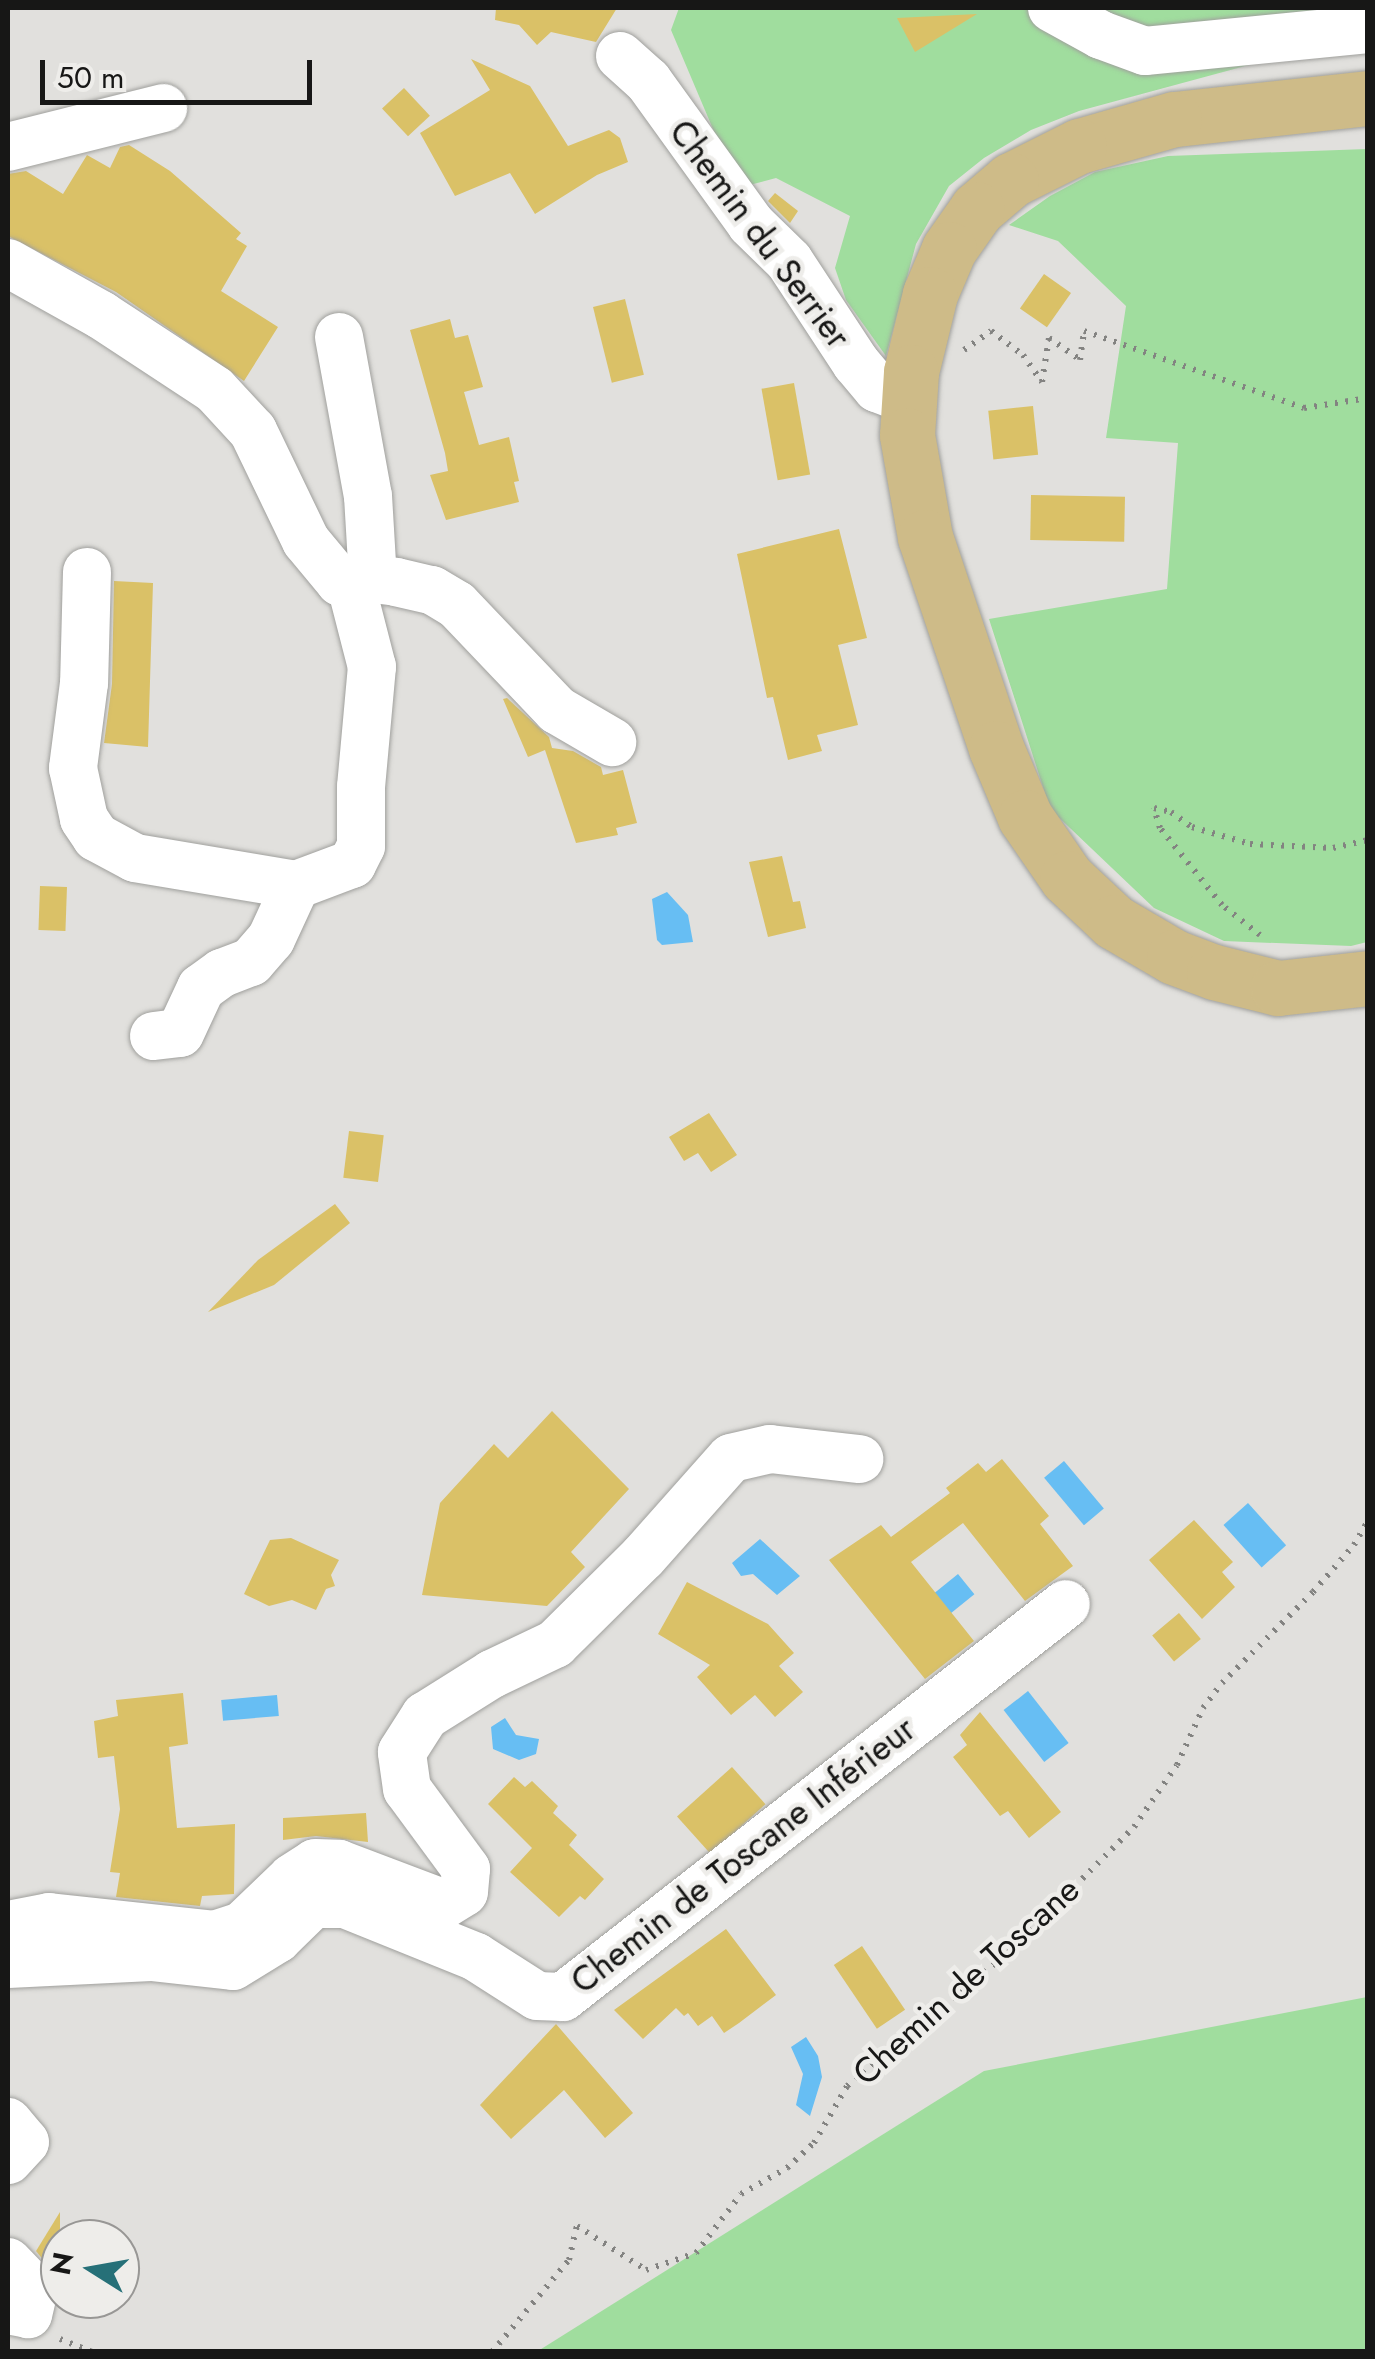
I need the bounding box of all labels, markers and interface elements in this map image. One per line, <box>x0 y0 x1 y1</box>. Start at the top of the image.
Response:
scale bar <box>45 40 318 102</box>
text: 50 m <box>57 56 124 99</box>
street label: Chemin du Serrier <box>661 112 859 356</box>
street label: Chemin de Toscane Inférieur <box>563 1708 923 2002</box>
street label: Chemin de Toscane <box>844 1868 1088 2094</box>
north arrow <box>40 2219 140 2319</box>
text: N <box>40 2249 84 2278</box>

